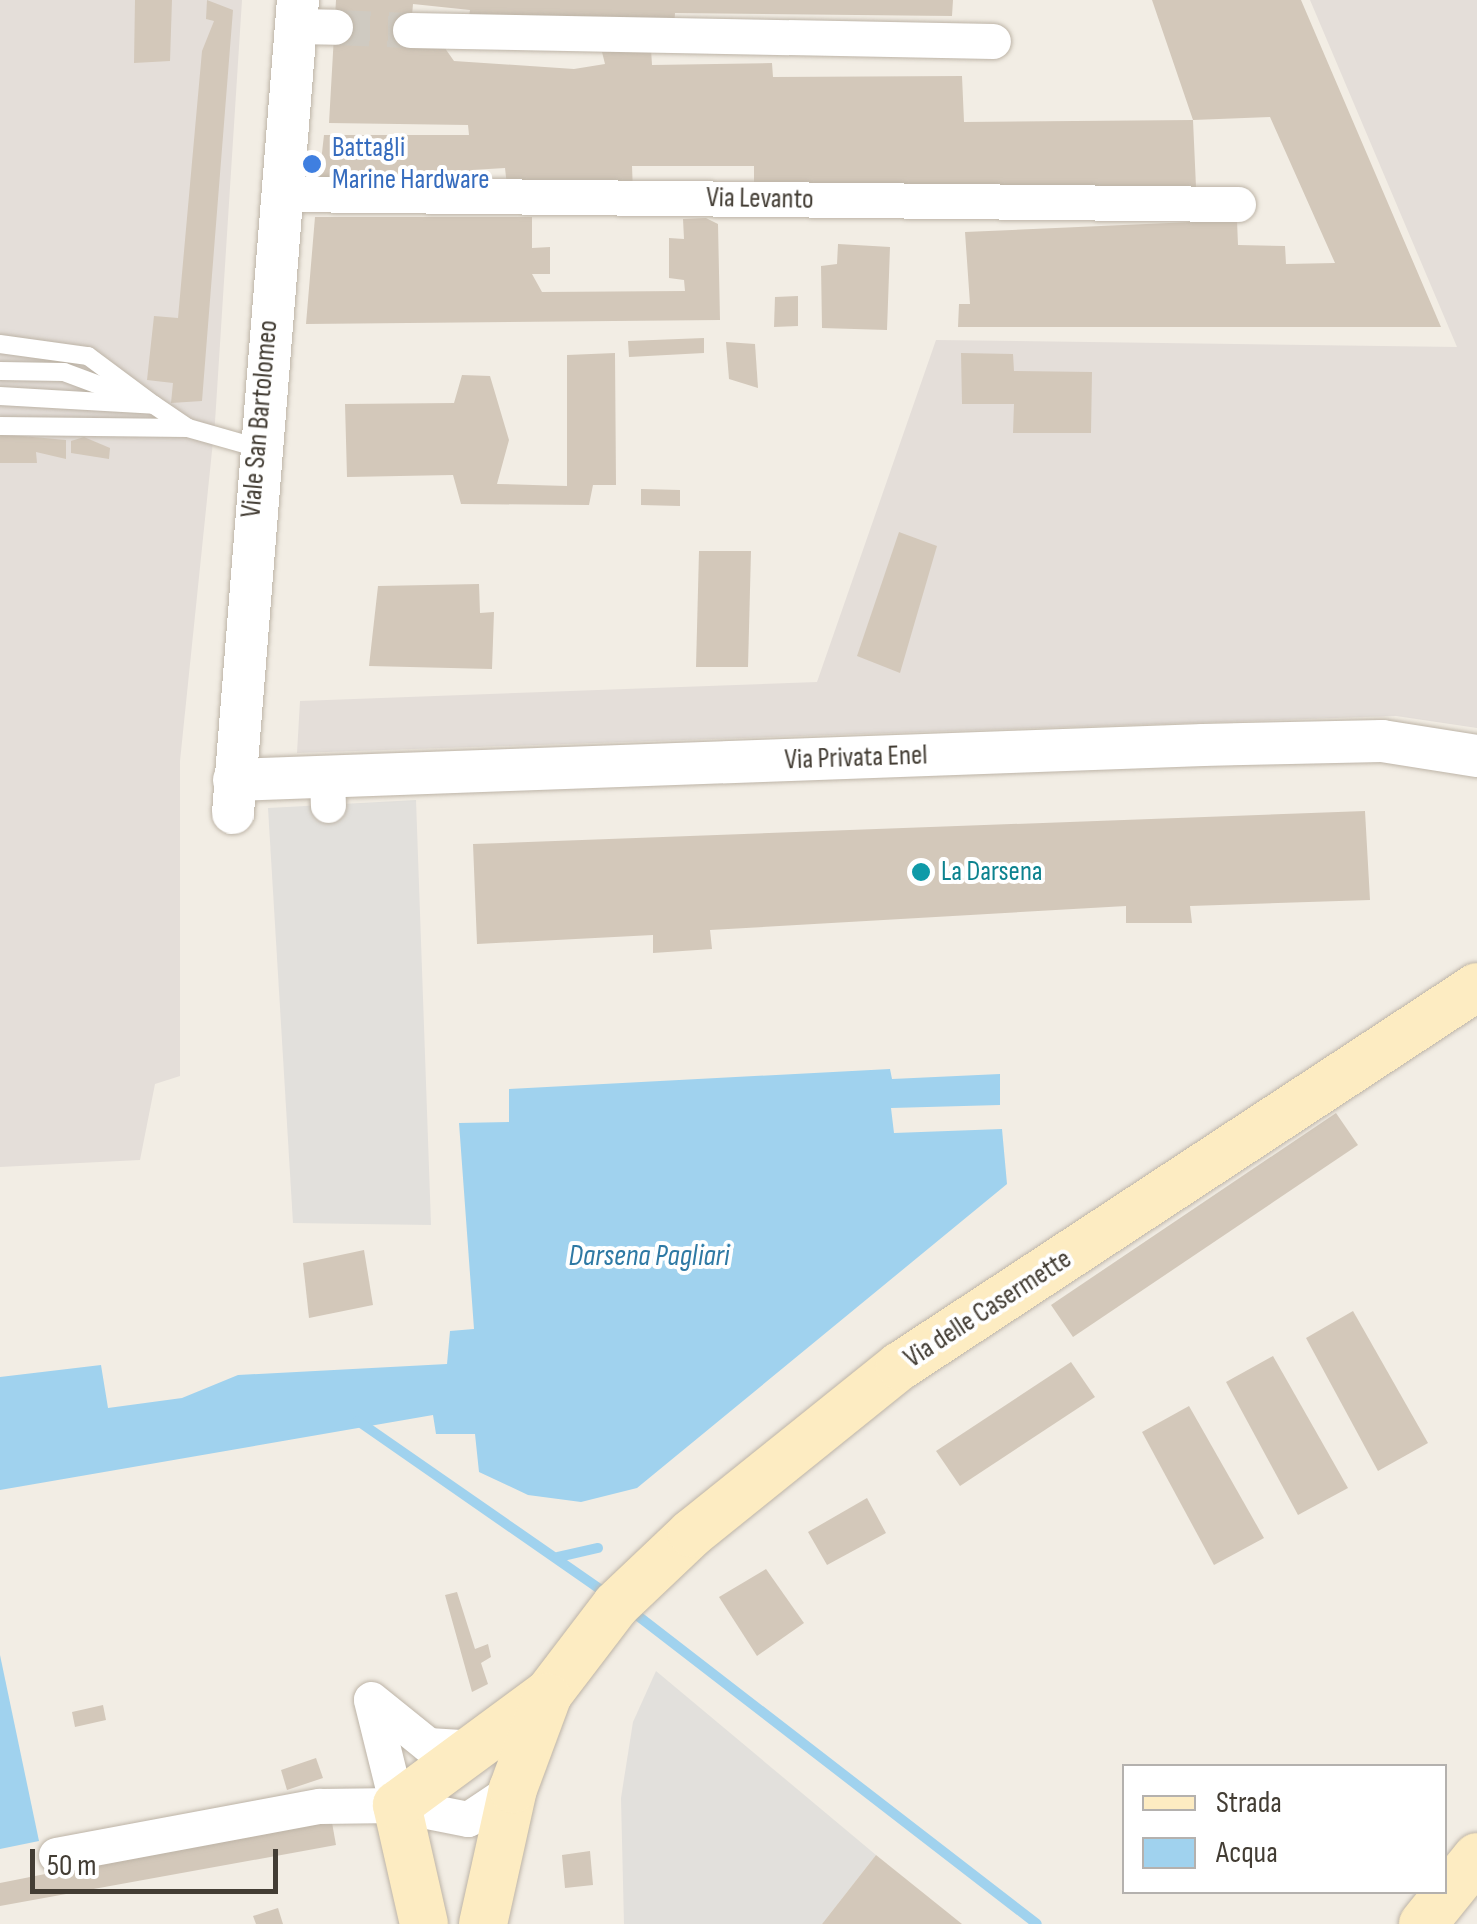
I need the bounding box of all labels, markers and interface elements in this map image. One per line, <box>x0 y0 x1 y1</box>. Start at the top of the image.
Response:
place label: Battagli Marine Hardware <box>332 131 490 197</box>
marker: Battagli Marine Hardware <box>301 153 323 175</box>
street label: Via Levanto <box>706 181 814 217</box>
street label: Viale San Bartolomeo <box>235 319 285 519</box>
street label: Via Privata Enel <box>784 739 928 777</box>
place label: La Darsena <box>941 855 1043 889</box>
marker: La Darsena <box>910 861 932 883</box>
water label: Darsena Pagliari <box>569 1238 729 1274</box>
street label: Via delle Casermette <box>898 1242 1078 1376</box>
legend <box>1122 1764 1447 1894</box>
text: Strada <box>1216 1785 1282 1821</box>
scale bar <box>35 1829 282 1891</box>
text: Acqua <box>1216 1835 1278 1871</box>
text: 50 m <box>47 1848 96 1884</box>

